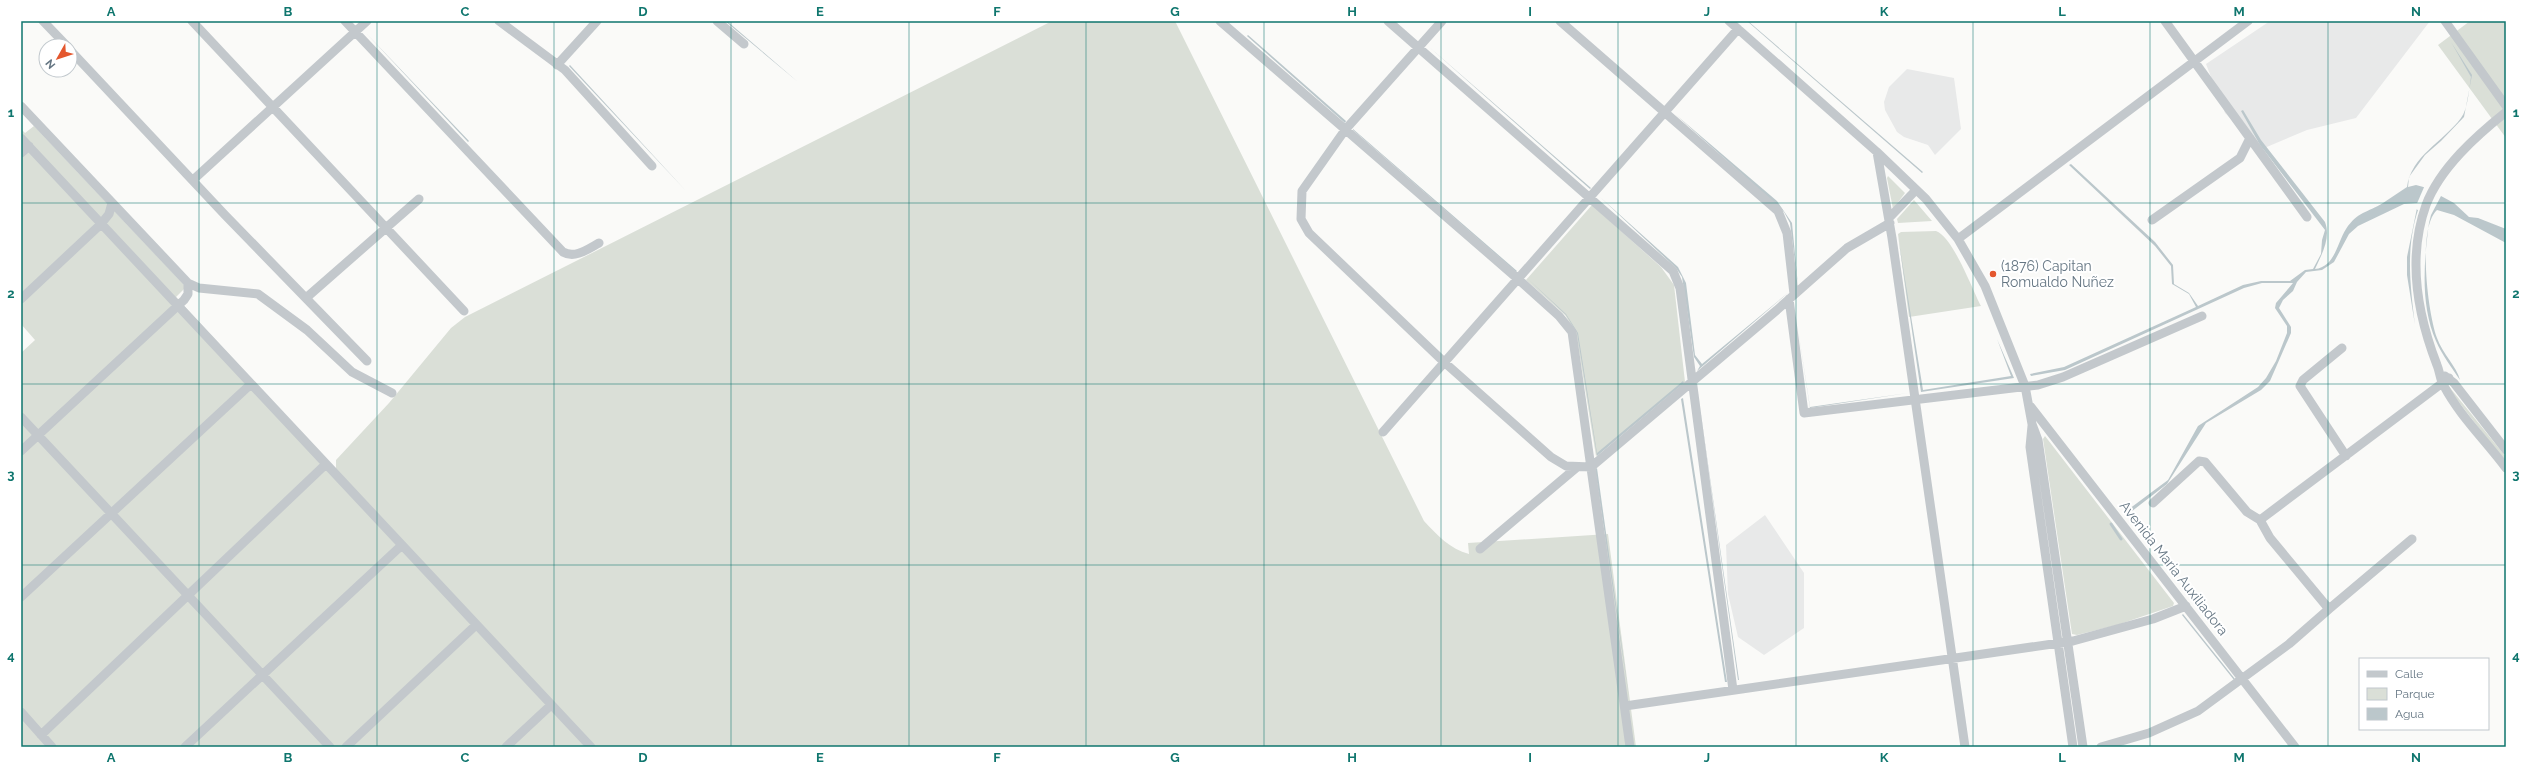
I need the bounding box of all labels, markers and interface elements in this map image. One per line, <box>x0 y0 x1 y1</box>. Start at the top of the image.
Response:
text: A <box>107 4 116 19</box>
text: B <box>284 4 293 19</box>
text: C <box>461 4 470 19</box>
text: D <box>638 4 648 19</box>
text: E <box>816 4 824 19</box>
text: F <box>993 4 1001 19</box>
text: G <box>1170 4 1180 19</box>
text: H <box>1347 4 1357 19</box>
text: I <box>1528 4 1532 19</box>
text: J <box>1704 4 1710 19</box>
text: K <box>1880 4 1889 19</box>
text: L <box>2058 4 2066 19</box>
text: M <box>2233 4 2245 19</box>
text: N <box>2411 4 2421 19</box>
north arrow <box>38 38 78 78</box>
text: N <box>43 57 58 71</box>
text: 1 <box>8 105 15 120</box>
text: 1 <box>2513 105 2520 120</box>
place label: (1876) Capitan Romualdo Nuñez <box>2001 258 2114 290</box>
marker: (1876) Capitan Romualdo Nuñez <box>1988 269 1998 279</box>
text: 2 <box>7 286 15 301</box>
text: 2 <box>2512 286 2520 301</box>
text: 3 <box>7 467 15 482</box>
text: 3 <box>2512 467 2520 482</box>
street label: Avenida Maria Auxiliadora <box>2117 498 2231 638</box>
text: 4 <box>7 648 15 663</box>
text: 4 <box>2512 648 2520 663</box>
legend <box>2359 658 2489 730</box>
text: Calle <box>2395 667 2423 681</box>
text: Parque <box>2395 687 2435 701</box>
text: Agua <box>2395 707 2424 721</box>
text: A <box>107 750 116 765</box>
text: B <box>284 750 293 765</box>
text: C <box>461 750 470 765</box>
text: D <box>638 750 648 765</box>
text: E <box>816 750 824 765</box>
text: F <box>993 750 1001 765</box>
text: G <box>1170 750 1180 765</box>
text: H <box>1347 750 1357 765</box>
text: I <box>1528 750 1532 765</box>
text: J <box>1704 750 1710 765</box>
text: K <box>1880 750 1889 765</box>
text: L <box>2058 750 2066 765</box>
text: M <box>2233 750 2245 765</box>
text: N <box>2411 750 2421 765</box>

